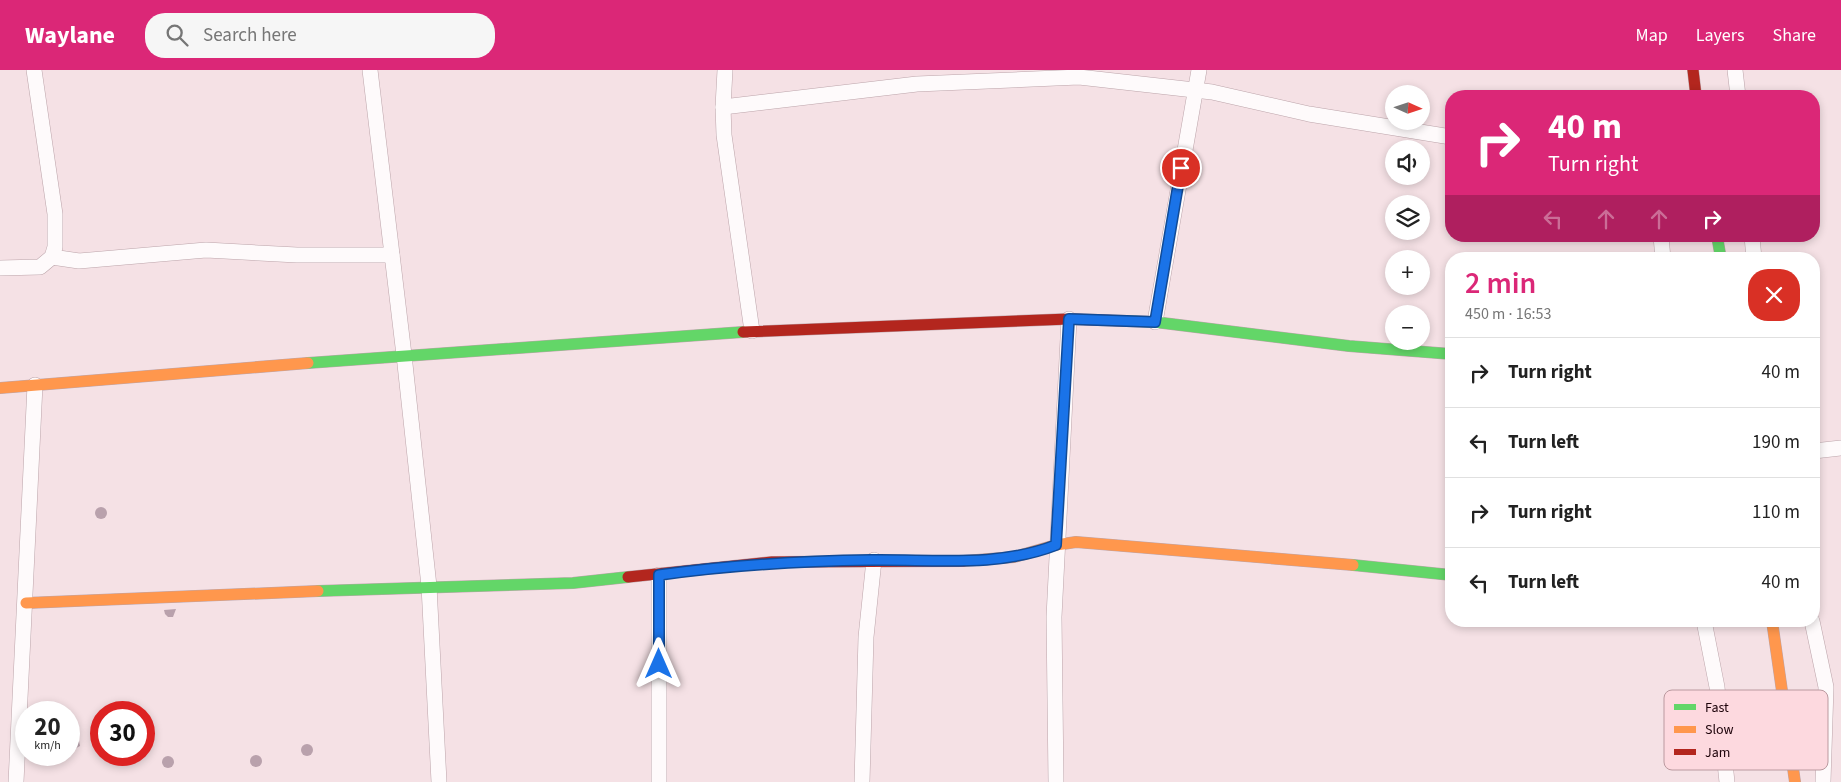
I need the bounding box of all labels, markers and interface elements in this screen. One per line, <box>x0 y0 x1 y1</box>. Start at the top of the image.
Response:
search box <box>145 13 495 58</box>
text: Waylane <box>25 18 115 53</box>
icon: search <box>163 21 191 49</box>
text: Search here <box>203 22 297 49</box>
text: Map <box>1636 23 1668 48</box>
text: Layers <box>1696 23 1745 48</box>
text: Share <box>1773 23 1816 48</box>
north arrow <box>1385 85 1430 130</box>
map controls <box>1385 85 1430 350</box>
text: 40 m <box>1548 102 1622 152</box>
icon: right <box>1465 110 1530 175</box>
button: sound <box>1385 140 1430 185</box>
pin <box>1160 147 1202 189</box>
text: Turn right <box>1548 148 1638 180</box>
icon: arrive <box>1167 154 1195 182</box>
button: layers <box>1385 195 1430 240</box>
icon: left <box>1539 205 1567 233</box>
icon: ahead <box>1592 205 1620 233</box>
icon: ahead <box>1645 205 1673 233</box>
icon: right <box>1698 205 1726 233</box>
button: + <box>1385 250 1430 295</box>
text: 2 min <box>1465 262 1536 305</box>
button: close <box>1748 269 1800 321</box>
text: 450 m · 16:53 <box>1465 303 1552 325</box>
button: − <box>1385 305 1430 350</box>
icon: right <box>1465 359 1493 387</box>
text: Turn right <box>1508 359 1592 386</box>
text: 40 m <box>1762 359 1800 386</box>
icon: left <box>1465 429 1493 457</box>
text: Turn left <box>1508 429 1579 456</box>
text: 190 m <box>1752 429 1800 456</box>
icon: right <box>1465 499 1493 527</box>
text: Turn right <box>1508 499 1592 526</box>
text: 110 m <box>1752 499 1800 526</box>
icon: left <box>1465 569 1493 597</box>
text: Turn left <box>1508 569 1579 596</box>
text: 40 m <box>1762 569 1800 596</box>
position arrow <box>632 637 684 689</box>
legend <box>1664 690 1828 770</box>
text: Fast <box>1705 698 1729 718</box>
speed limit sign: 30 <box>90 701 155 766</box>
text: 20 <box>34 709 61 745</box>
text: Slow <box>1705 720 1734 740</box>
text: km/h <box>34 737 61 754</box>
text: Jam <box>1705 743 1730 763</box>

